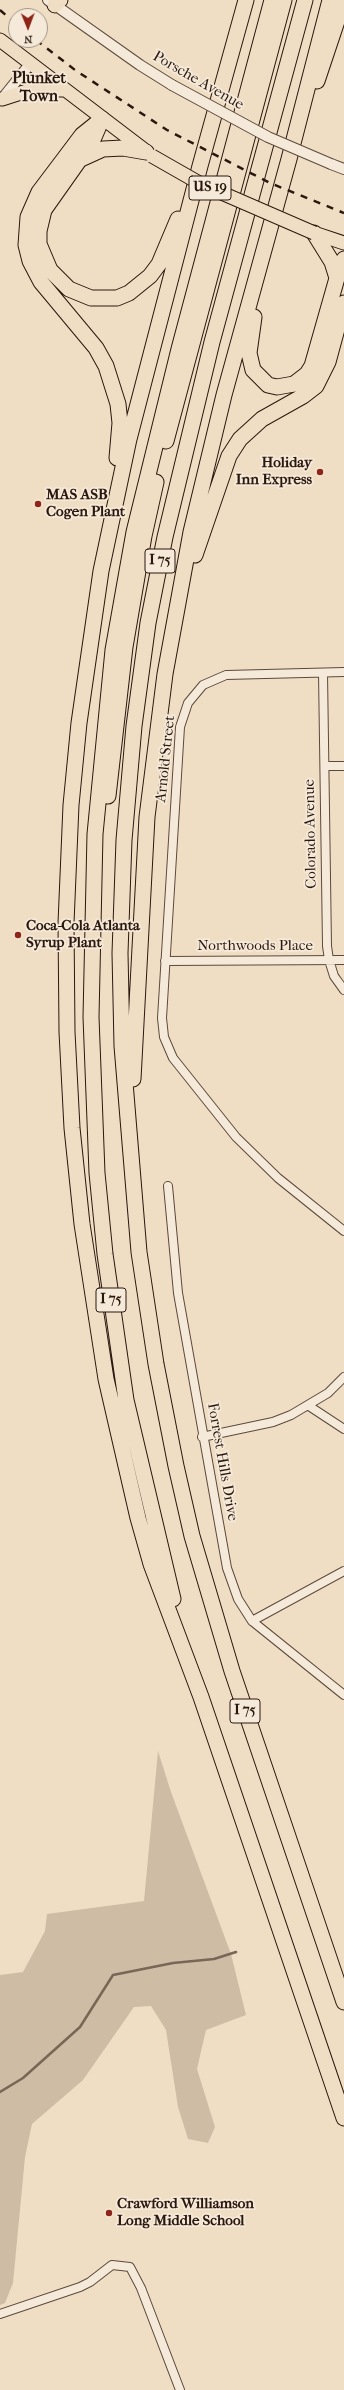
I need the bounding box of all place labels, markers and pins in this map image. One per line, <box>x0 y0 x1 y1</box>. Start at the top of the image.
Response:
place label: Holiday Inn Express <box>236 454 312 489</box>
marker: Holiday Inn Express <box>315 467 325 477</box>
place label: MAS ASB Cogen Plant <box>46 486 125 521</box>
marker: MAS ASB Cogen Plant <box>33 499 43 509</box>
place label: Coca-Cola Atlanta Syrup Plant <box>26 917 140 952</box>
marker: Coca-Cola Atlanta Syrup Plant <box>13 930 23 940</box>
place label: Crawford Williamson Long Middle School <box>117 2195 254 2230</box>
marker: Crawford Williamson Long Middle School <box>104 2208 114 2218</box>

